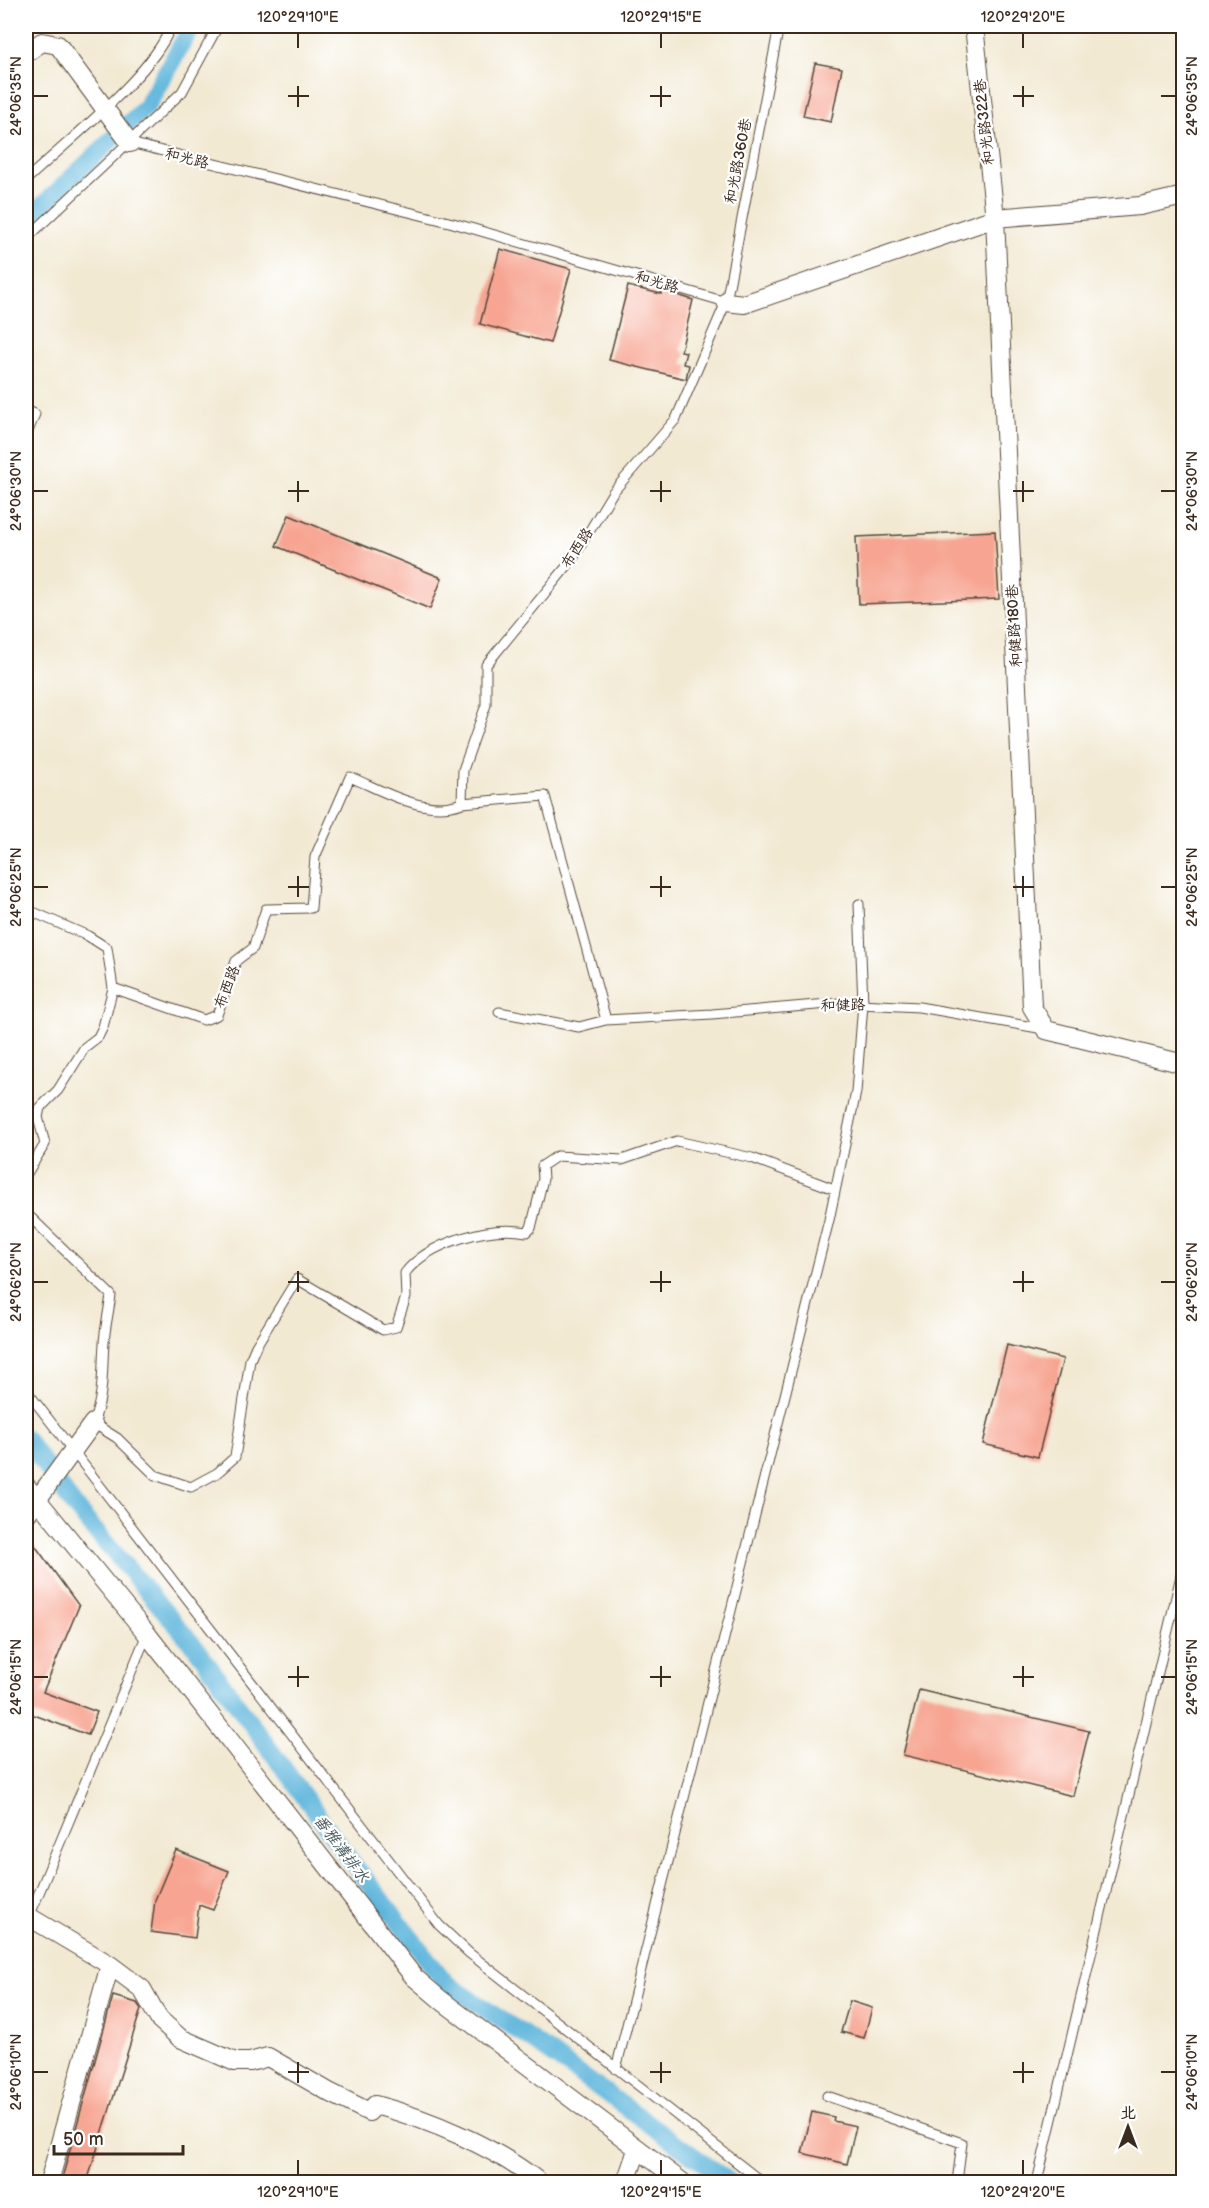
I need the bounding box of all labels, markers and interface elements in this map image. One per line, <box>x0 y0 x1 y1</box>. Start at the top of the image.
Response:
text: 120°29'10"E <box>257 8 339 27</box>
text: 120°29'15"E <box>620 8 702 27</box>
text: 120°29'20"E <box>981 8 1065 27</box>
text: 24°06'35"N <box>7 56 26 136</box>
text: 24°06'35"N <box>1183 56 1202 136</box>
street label: 和光路322巷 <box>971 78 998 166</box>
street label: 和光路360巷 <box>721 116 756 206</box>
street label: 和光路 <box>163 144 211 173</box>
street label: 和光路 <box>633 267 681 298</box>
text: 24°06'30"N <box>7 451 26 531</box>
text: 24°06'30"N <box>1183 451 1202 531</box>
street label: 布西路 <box>557 524 598 572</box>
street label: 和健路180巷 <box>1003 584 1026 668</box>
text: 24°06'25"N <box>7 847 26 927</box>
text: 24°06'25"N <box>1183 847 1202 927</box>
street label: 布西路 <box>211 963 244 1012</box>
street label: 和健路 <box>820 996 866 1015</box>
text: 24°06'20"N <box>7 1242 26 1322</box>
text: 24°06'20"N <box>1183 1242 1202 1322</box>
text: 24°06'15"N <box>7 1639 26 1715</box>
text: 24°06'15"N <box>1183 1639 1202 1715</box>
water label: 番雅溝排水 <box>309 1811 373 1887</box>
text: 24°06'10"N <box>7 2034 26 2110</box>
text: 24°06'10"N <box>1183 2034 1202 2110</box>
north arrow <box>1098 2097 1158 2157</box>
text: 北 <box>1120 2104 1136 2123</box>
scale bar <box>54 2118 183 2156</box>
text: 50 m <box>63 2129 104 2150</box>
text: 120°29'10"E <box>257 2183 339 2202</box>
text: 120°29'15"E <box>620 2183 702 2202</box>
text: 120°29'20"E <box>981 2183 1065 2202</box>

